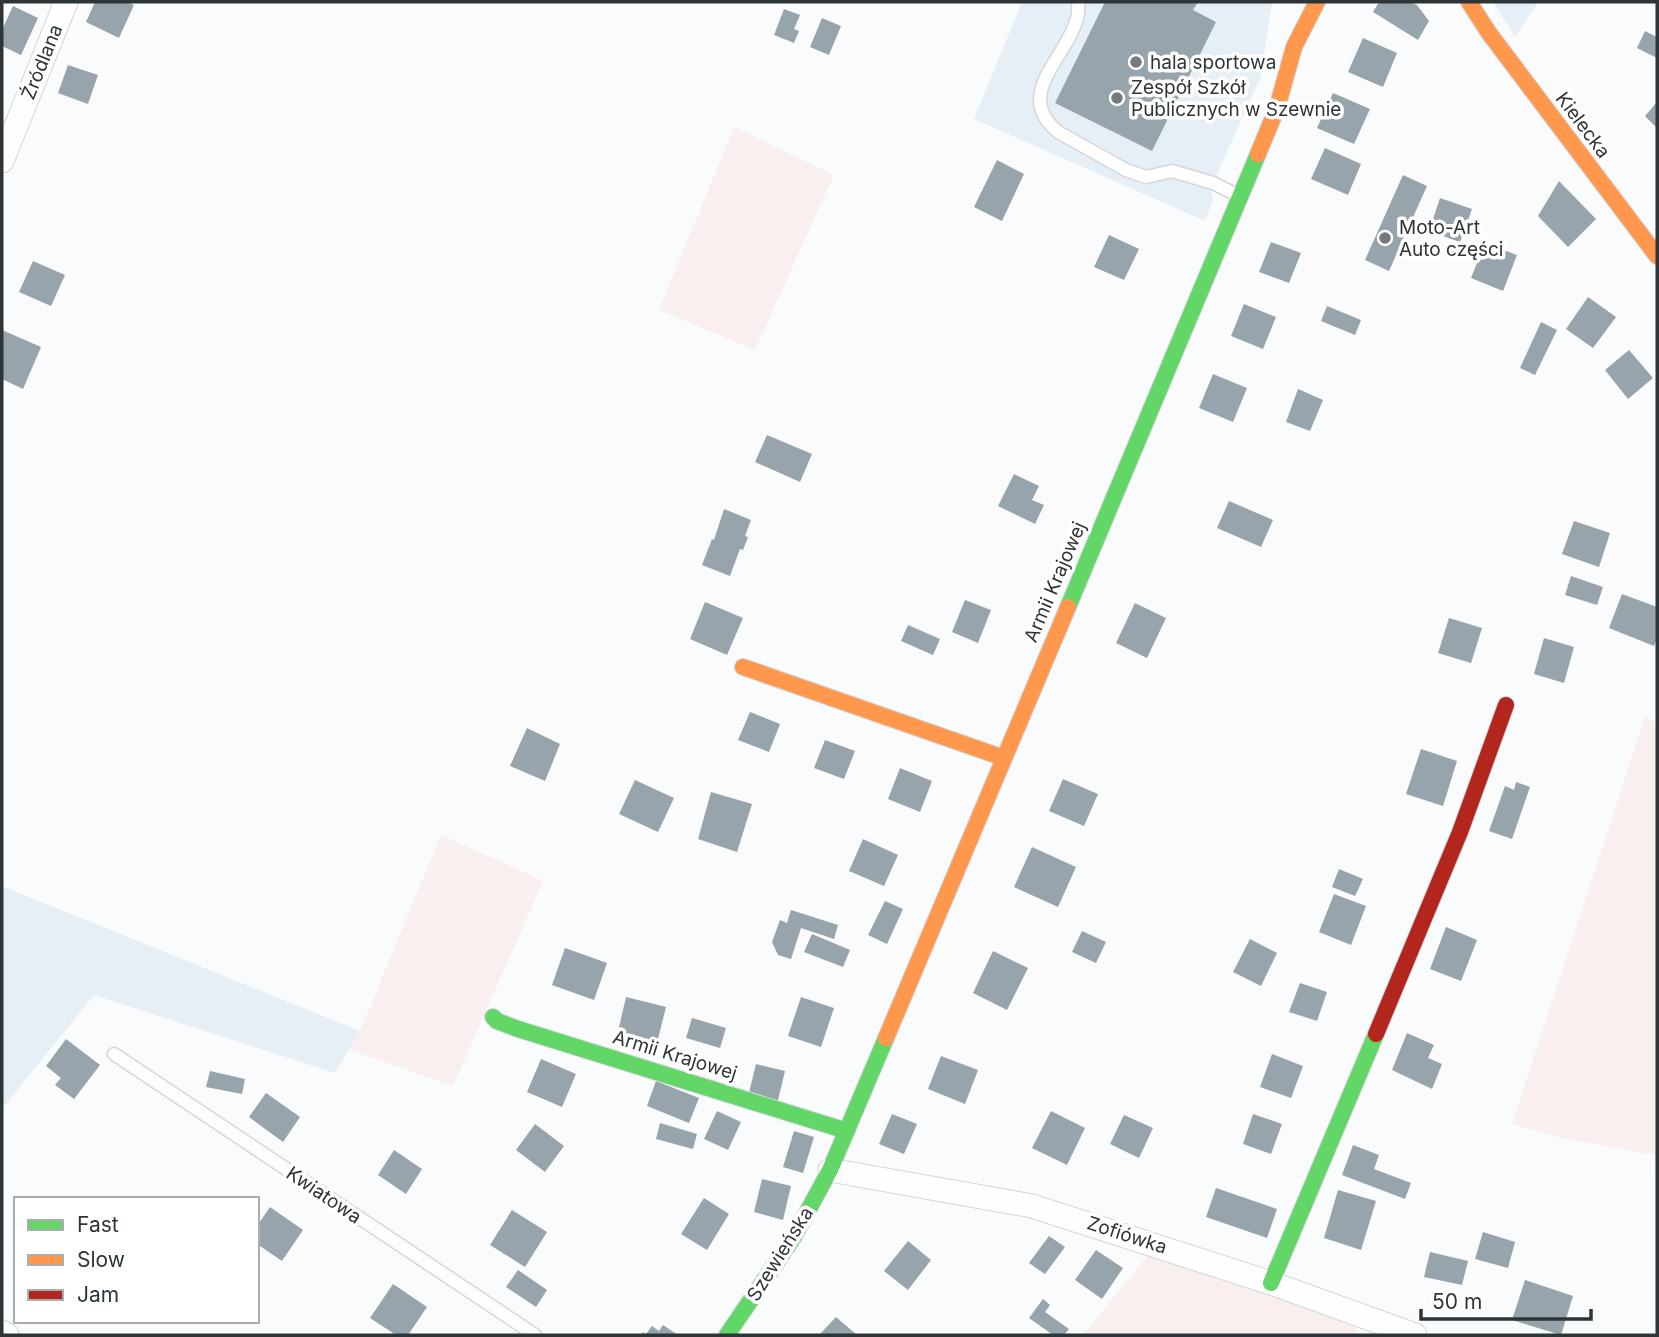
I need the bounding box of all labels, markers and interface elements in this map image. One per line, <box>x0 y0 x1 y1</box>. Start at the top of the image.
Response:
street label: Źródlana <box>16 21 67 103</box>
place label: hala sportowa <box>1150 51 1276 74</box>
marker: hala sportowa <box>1128 54 1144 70</box>
place label: Zespół Szkół Publicznych w Szewnie <box>1131 76 1341 121</box>
street label: Kielecka <box>1551 88 1615 162</box>
marker: Zespół Szkół Publicznych w Szewnie <box>1109 90 1125 106</box>
place label: Moto-Art Auto części <box>1399 216 1503 261</box>
marker: Moto-Art Auto części <box>1377 230 1393 246</box>
street label: Armii Krajowej <box>1019 518 1091 646</box>
street label: Armii Krajowej <box>610 1025 740 1085</box>
street label: Kwiatowa <box>282 1162 366 1228</box>
legend <box>14 1197 259 1323</box>
street label: Szewieńska <box>742 1203 818 1305</box>
street label: Zofiówka <box>1084 1211 1170 1259</box>
text: Fast <box>77 1212 119 1237</box>
text: Slow <box>77 1247 125 1272</box>
scale bar <box>1421 1278 1591 1322</box>
text: Jam <box>77 1282 119 1307</box>
text: 50 m <box>1432 1289 1482 1314</box>

